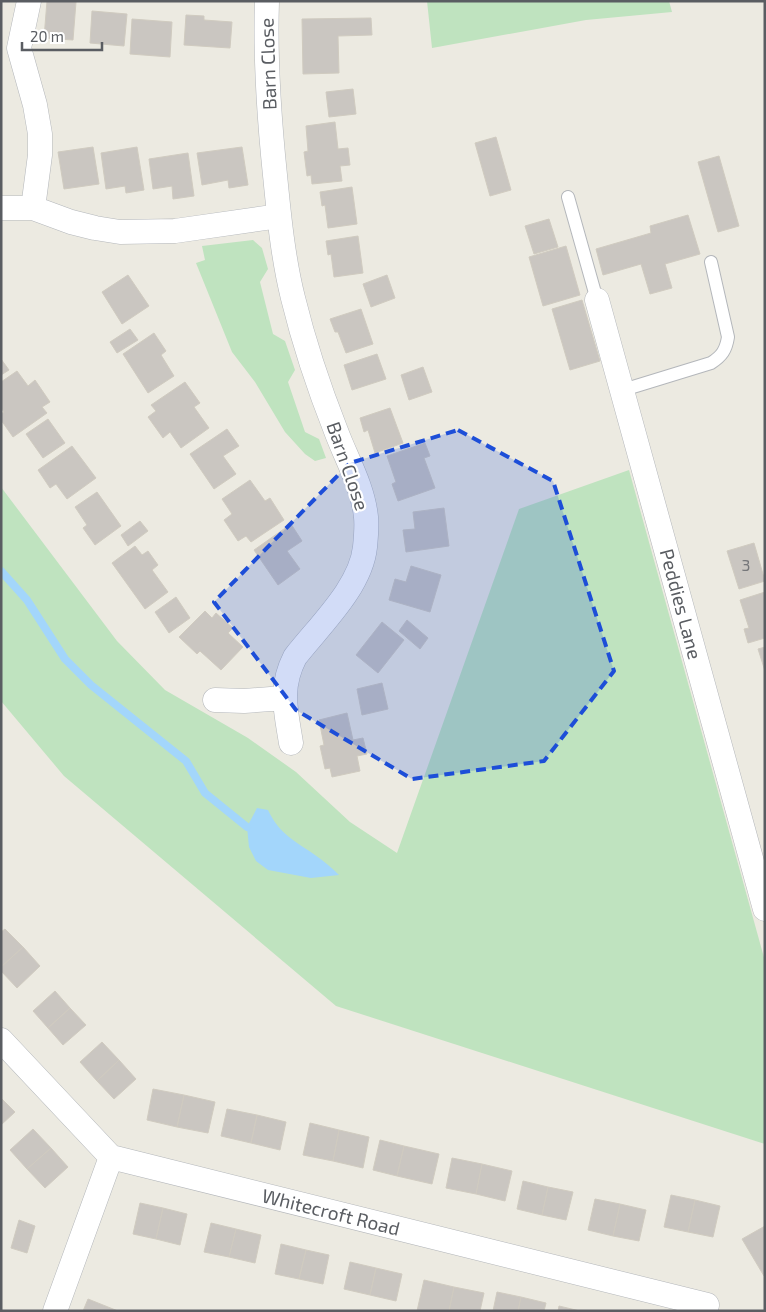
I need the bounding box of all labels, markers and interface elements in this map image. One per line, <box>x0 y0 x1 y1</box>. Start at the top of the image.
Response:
street label: Barn Close <box>254 18 281 111</box>
scale bar <box>22 20 102 52</box>
text: 20 m <box>30 27 64 45</box>
street label: Barn Close <box>323 418 374 513</box>
street label: Peddies Lane <box>656 546 707 662</box>
house number: 3 <box>742 555 750 574</box>
street label: Whitecroft Road <box>260 1183 402 1240</box>

